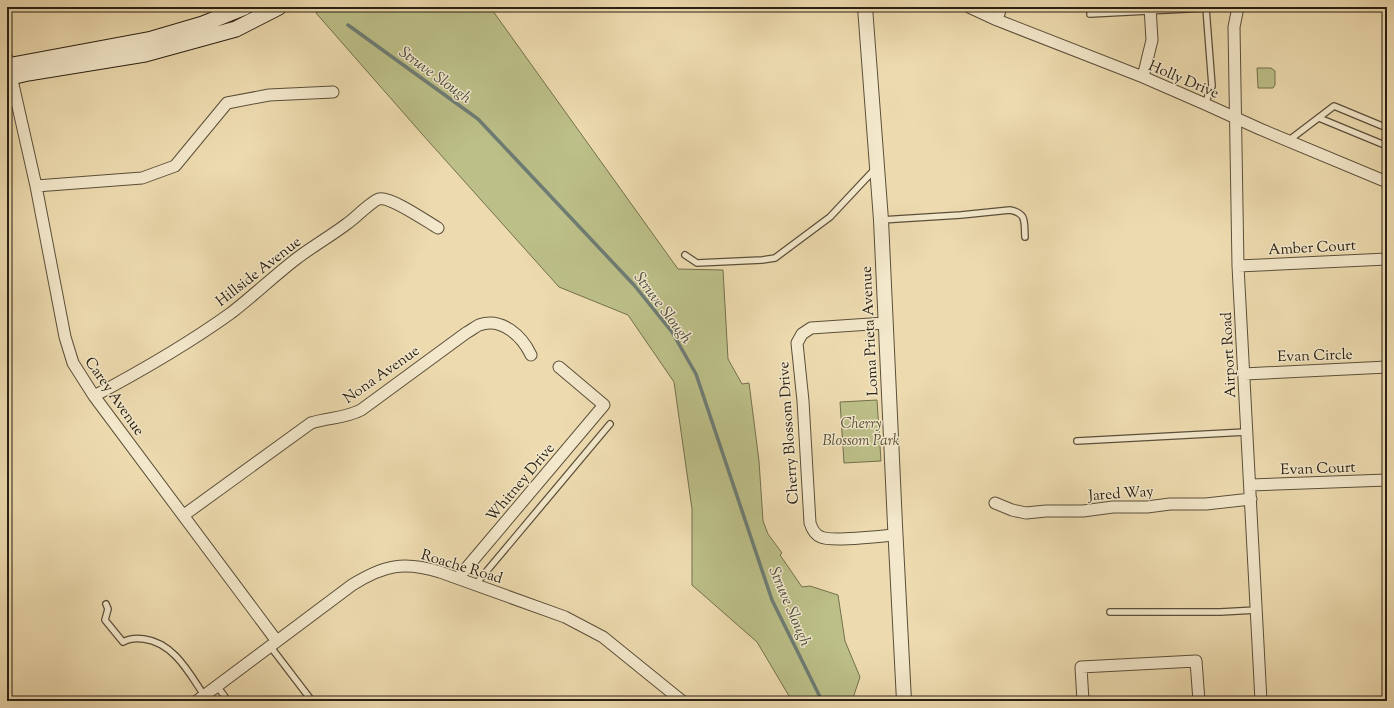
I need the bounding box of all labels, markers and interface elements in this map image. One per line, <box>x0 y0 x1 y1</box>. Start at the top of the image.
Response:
water label: Struve Slough <box>393 42 476 110</box>
street label: Holly Drive <box>1145 56 1222 105</box>
street label: Hillside Avenue <box>212 232 306 312</box>
street label: Amber Court <box>1268 236 1356 261</box>
street label: Loma Prieta Avenue <box>857 265 884 396</box>
water label: Struve Slough <box>627 268 697 349</box>
street label: Airport Road <box>1217 311 1242 399</box>
street label: Nona Avenue <box>339 341 424 409</box>
street label: Evan Circle <box>1277 345 1353 368</box>
street label: Carey Avenue <box>79 353 149 440</box>
street label: Cherry Blossom Drive <box>774 361 805 505</box>
park label: Cherry Blossom Park <box>823 414 900 452</box>
street label: Whitney Drive <box>482 439 560 527</box>
street label: Evan Court <box>1280 458 1356 481</box>
street label: Jared Way <box>1087 482 1155 507</box>
street label: Roache Road <box>418 545 506 590</box>
water label: Struve Slough <box>762 563 816 651</box>

